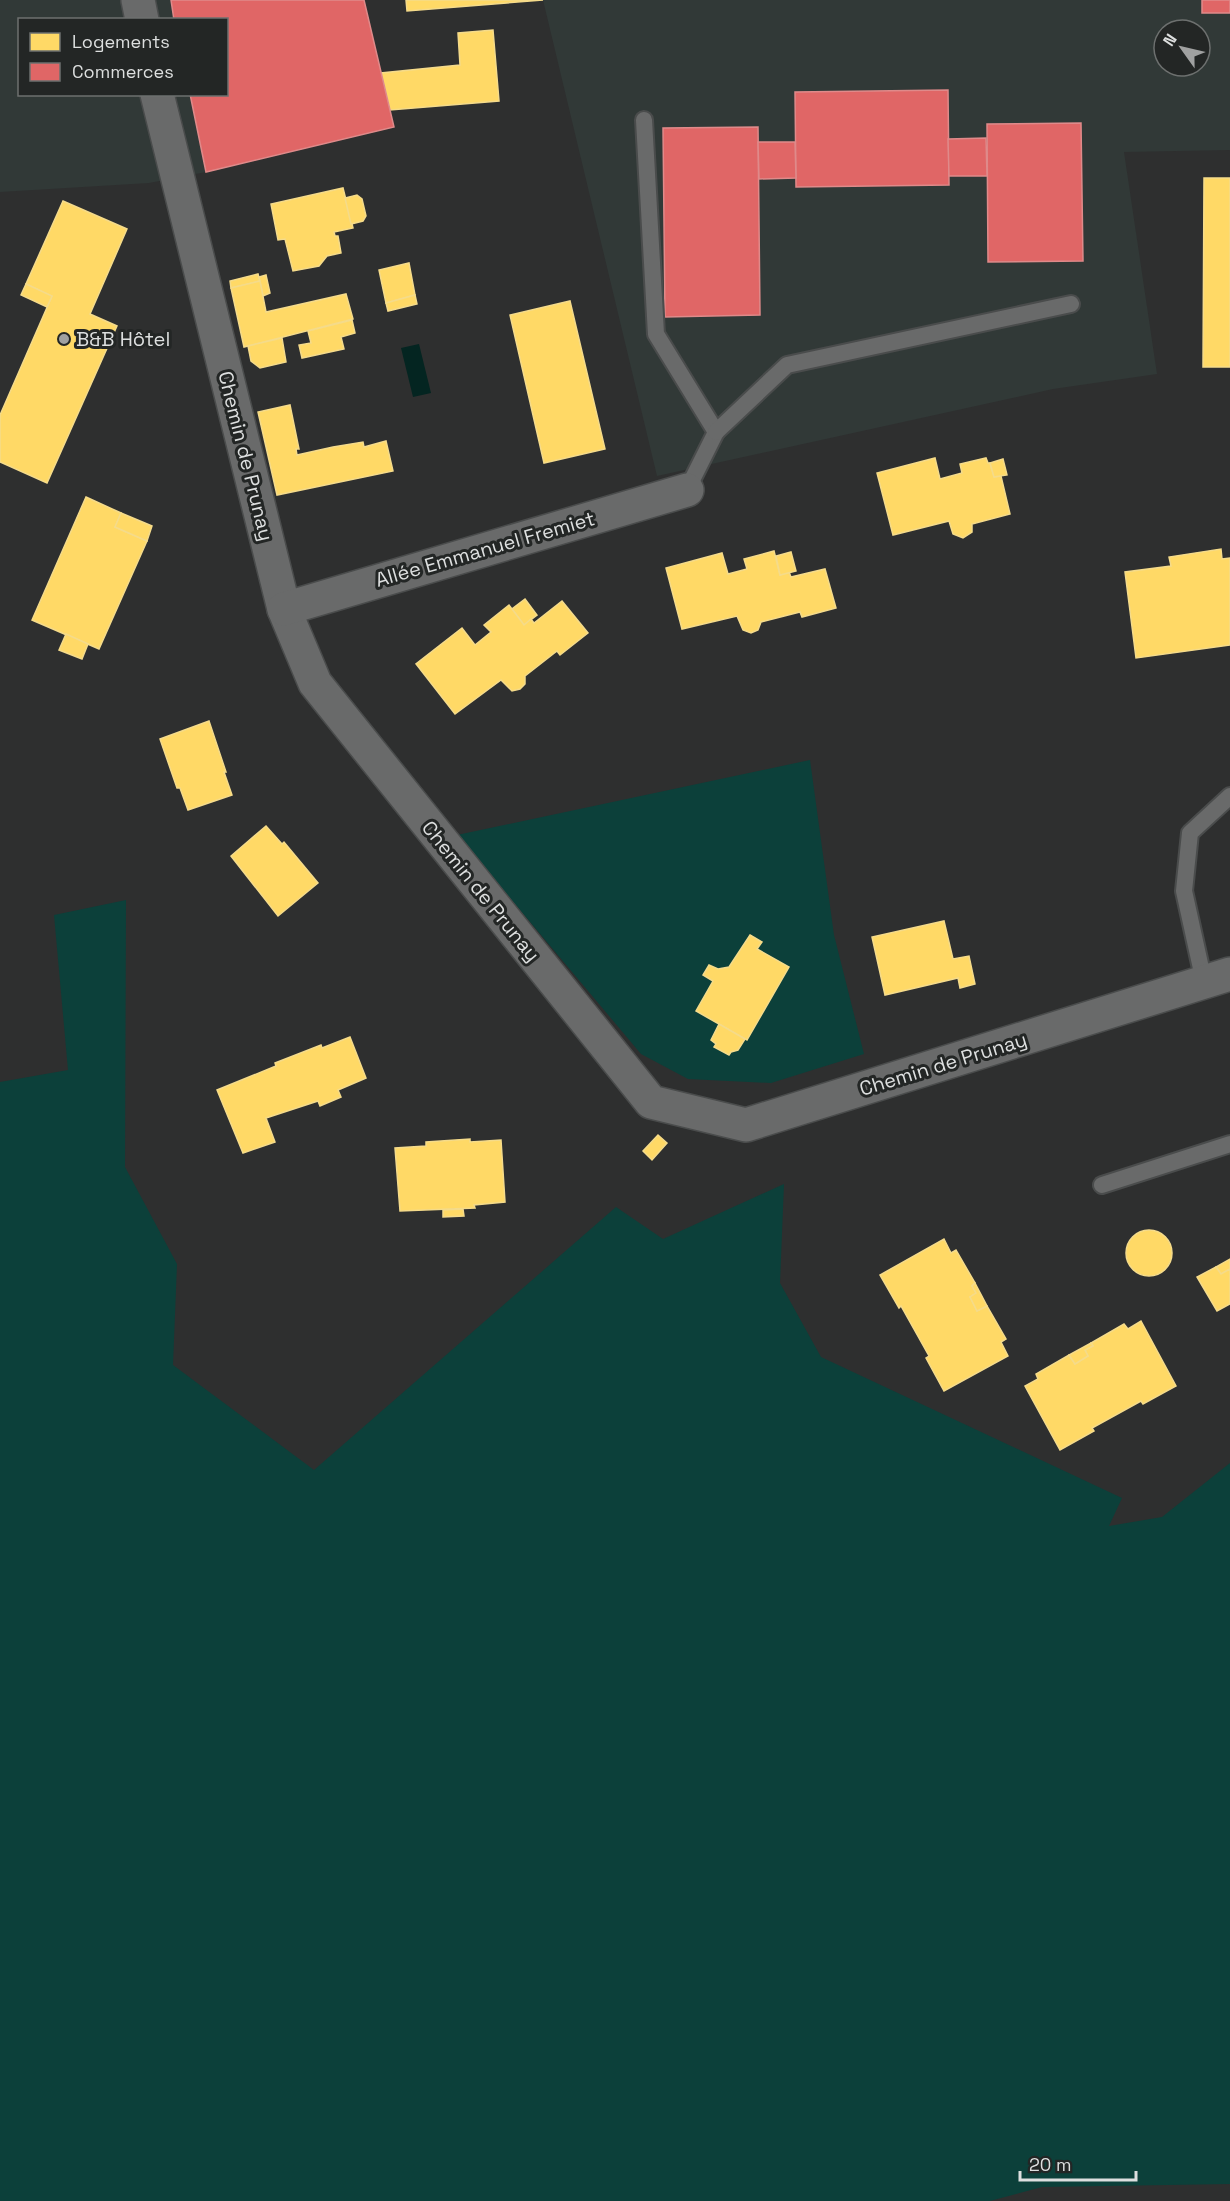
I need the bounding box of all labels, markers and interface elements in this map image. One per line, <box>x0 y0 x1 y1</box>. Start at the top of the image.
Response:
legend <box>18 18 228 96</box>
north arrow <box>1152 18 1212 78</box>
text: Logements <box>72 30 170 53</box>
text: N <box>1158 30 1182 50</box>
text: Commerces <box>72 60 174 83</box>
place label: B&B Hôtel <box>76 326 170 352</box>
marker: B&B Hôtel <box>57 332 71 346</box>
street label: Chemin de Prunay <box>212 369 280 543</box>
street label: Allée Emmanuel Fremiet <box>372 505 598 593</box>
street label: Chemin de Prunay <box>416 815 546 967</box>
street label: Chemin de Prunay <box>856 1026 1030 1102</box>
scale bar <box>1020 2144 1136 2182</box>
text: 20 m <box>1029 2153 1072 2176</box>

